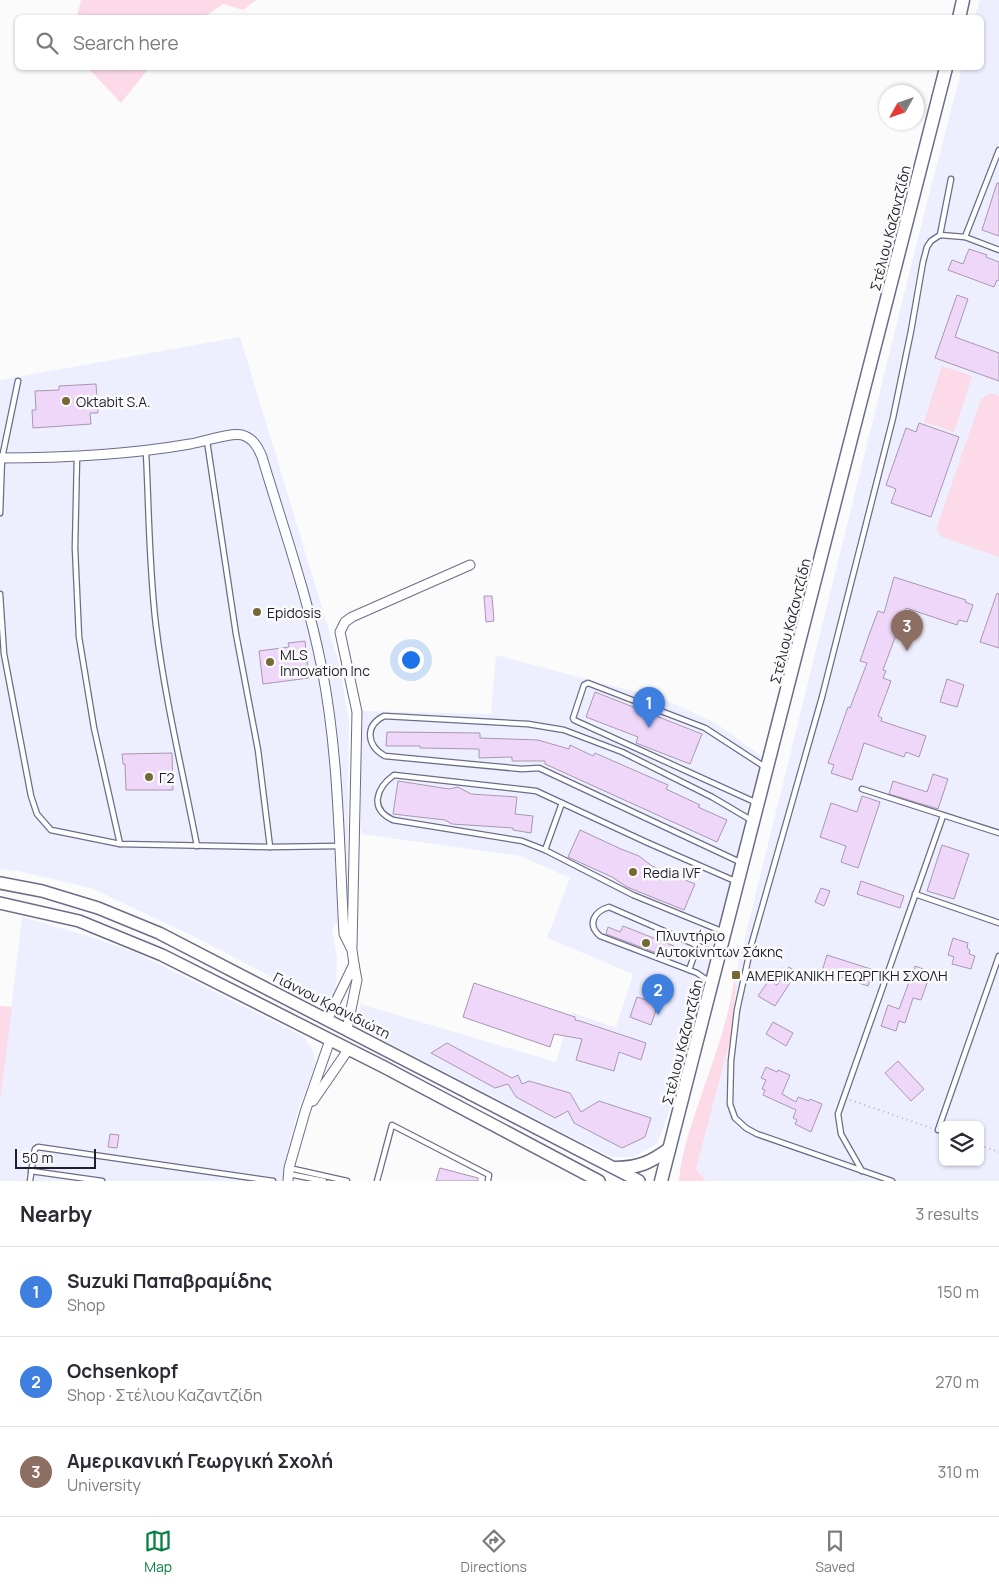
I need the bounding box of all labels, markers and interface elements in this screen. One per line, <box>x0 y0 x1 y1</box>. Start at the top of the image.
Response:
search box <box>15 15 984 70</box>
icon: search <box>33 29 61 57</box>
text: Search here <box>73 30 179 56</box>
north arrow <box>879 85 924 130</box>
street label: Στέλιου Καζαντζίδη <box>865 163 915 293</box>
place label: Oktabit S.A. <box>76 392 151 411</box>
marker: Oktabit S.A. <box>60 395 72 407</box>
street label: Στέλιου Καζαντζίδη <box>765 556 815 686</box>
place label: Epidosis <box>267 603 321 622</box>
marker: Epidosis <box>251 606 263 618</box>
pin: 3 <box>891 610 923 651</box>
place label: MLS Innovation Inc <box>280 645 370 680</box>
your location <box>398 647 424 673</box>
marker: MLS Innovation Inc <box>264 656 276 668</box>
pin: 1 <box>633 687 665 728</box>
place label: Γ2 <box>159 768 174 787</box>
marker: Γ2 <box>143 771 155 783</box>
place label: Redia IVF <box>643 863 701 882</box>
marker: Redia IVF <box>627 866 639 878</box>
place label: Πλυντήριο Αυτοκίνητων Σάκης <box>656 926 783 961</box>
marker: Πλυντήριο Αυτοκίνητων Σάκης <box>640 937 652 949</box>
place label: ΑΜΕΡΙΚΑΝΙΚΗ ΓΕΩΡΓΙΚΗ ΣΧΟΛΗ <box>746 966 947 985</box>
street label: Γιάννου Κρανιδιώτη <box>270 967 394 1043</box>
marker: ΑΜΕΡΙΚΑΝΙΚΗ ΓΕΩΡΓΙΚΗ ΣΧΟΛΗ <box>730 969 742 981</box>
pin: 2 <box>642 974 674 1015</box>
street label: Στέλιου Καζαντζίδη <box>657 977 707 1107</box>
map controls <box>939 1121 984 1166</box>
button: layers <box>939 1121 984 1166</box>
scale bar <box>15 1146 96 1169</box>
text: 50 m <box>22 1148 53 1167</box>
text: Nearby <box>20 1200 92 1228</box>
text: 3 results <box>916 1203 979 1225</box>
text: Suzuki Παπαβραμίδης <box>67 1268 272 1294</box>
text: 1 <box>32 1281 40 1303</box>
text: 150 m <box>937 1281 979 1303</box>
text: Shop <box>67 1294 105 1316</box>
text: Ochsenkopf <box>67 1358 178 1384</box>
text: 2 <box>31 1371 41 1393</box>
text: 270 m <box>935 1371 979 1393</box>
text: Shop · Στέλιου Καζαντζίδη <box>67 1384 262 1406</box>
text: Αμερικανική Γεωργική Σχολή <box>67 1448 333 1474</box>
text: 3 <box>31 1461 41 1483</box>
text: 310 m <box>937 1461 979 1483</box>
text: University <box>67 1474 141 1496</box>
tab: Map <box>144 1527 172 1576</box>
tab: Directions <box>461 1527 527 1576</box>
tab: Saved <box>815 1527 855 1576</box>

